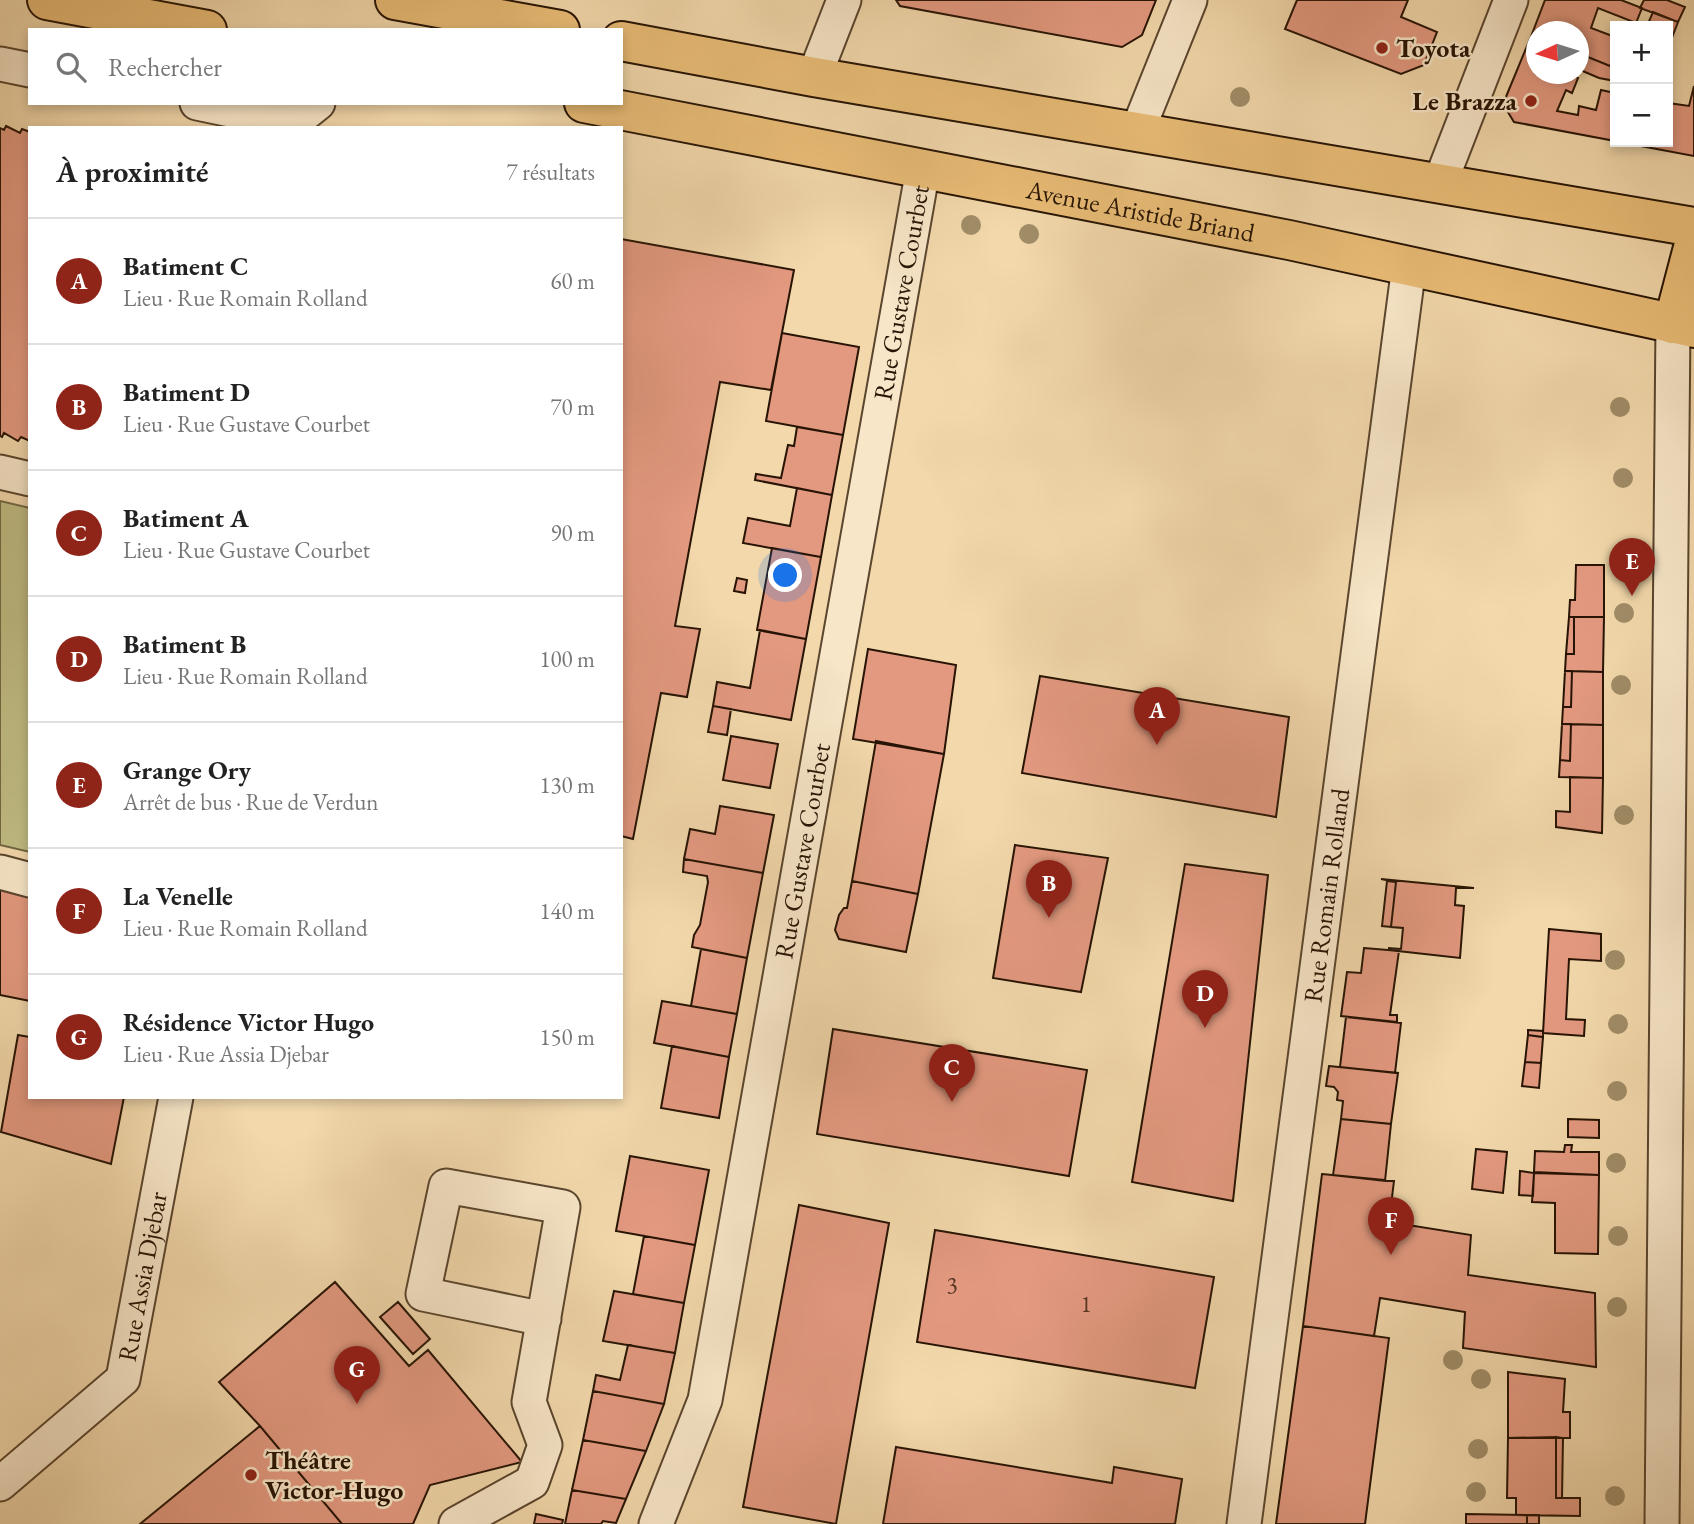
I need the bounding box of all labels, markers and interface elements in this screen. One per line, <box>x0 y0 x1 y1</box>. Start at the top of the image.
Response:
north arrow <box>1526 21 1589 84</box>
map controls <box>1610 21 1673 147</box>
button: + <box>1610 21 1673 84</box>
search box <box>28 28 623 105</box>
place label: Toyota <box>1396 31 1471 65</box>
marker: Toyota <box>1374 40 1390 56</box>
icon: search <box>52 48 90 86</box>
text: Rechercher <box>108 50 222 84</box>
place label: Le Brazza <box>1412 84 1518 118</box>
button: − <box>1610 84 1673 147</box>
marker: Le Brazza <box>1523 93 1539 109</box>
text: À proximité <box>56 152 208 191</box>
text: 7 résultats <box>507 157 595 187</box>
street label: Avenue Aristide Briand <box>1023 172 1259 250</box>
street label: Rue Gustave Courbet <box>865 182 937 403</box>
text: Batiment C <box>123 249 249 283</box>
text: A <box>71 266 87 296</box>
text: 60 m <box>550 266 595 296</box>
text: Lieu · Rue Romain Rolland <box>123 283 368 313</box>
text: Batiment D <box>123 375 250 409</box>
text: B <box>72 392 86 422</box>
text: 70 m <box>550 392 595 422</box>
text: Lieu · Rue Gustave Courbet <box>123 409 370 439</box>
text: Batiment A <box>123 501 249 535</box>
text: C <box>71 518 87 548</box>
text: 90 m <box>550 518 595 548</box>
text: Lieu · Rue Gustave Courbet <box>123 535 370 565</box>
pin: E <box>1609 538 1655 596</box>
your location <box>768 558 802 592</box>
text: Batiment B <box>123 627 246 661</box>
text: D <box>70 644 88 674</box>
text: 100 m <box>539 644 595 674</box>
text: Lieu · Rue Romain Rolland <box>123 661 368 691</box>
pin: A <box>1134 687 1180 745</box>
street label: Rue Gustave Courbet <box>766 740 838 961</box>
text: Grange Ory <box>123 753 251 787</box>
text: E <box>72 770 86 800</box>
text: 130 m <box>539 770 595 800</box>
street label: Rue Romain Rolland <box>1296 785 1357 1005</box>
text: Arrêt de bus · Rue de Verdun <box>123 787 378 817</box>
pin: B <box>1026 860 1072 918</box>
text: La Venelle <box>123 879 233 913</box>
text: F <box>73 896 85 926</box>
text: 140 m <box>539 896 595 926</box>
text: Lieu · Rue Romain Rolland <box>123 913 368 943</box>
pin: D <box>1182 970 1228 1028</box>
text: Résidence Victor Hugo <box>123 1005 374 1039</box>
text: G <box>71 1022 87 1052</box>
text: 150 m <box>539 1022 595 1052</box>
text: Lieu · Rue Assia Djebar <box>123 1039 329 1069</box>
pin: C <box>929 1044 975 1102</box>
street label: Rue Assia Djebar <box>110 1189 175 1364</box>
pin: F <box>1368 1197 1414 1255</box>
house number: 3 <box>946 1270 958 1300</box>
house number: 1 <box>1080 1289 1092 1319</box>
pin: G <box>334 1346 380 1404</box>
place label: Théâtre Victor-Hugo <box>265 1443 403 1507</box>
marker: Théâtre Victor-Hugo <box>243 1467 259 1483</box>

